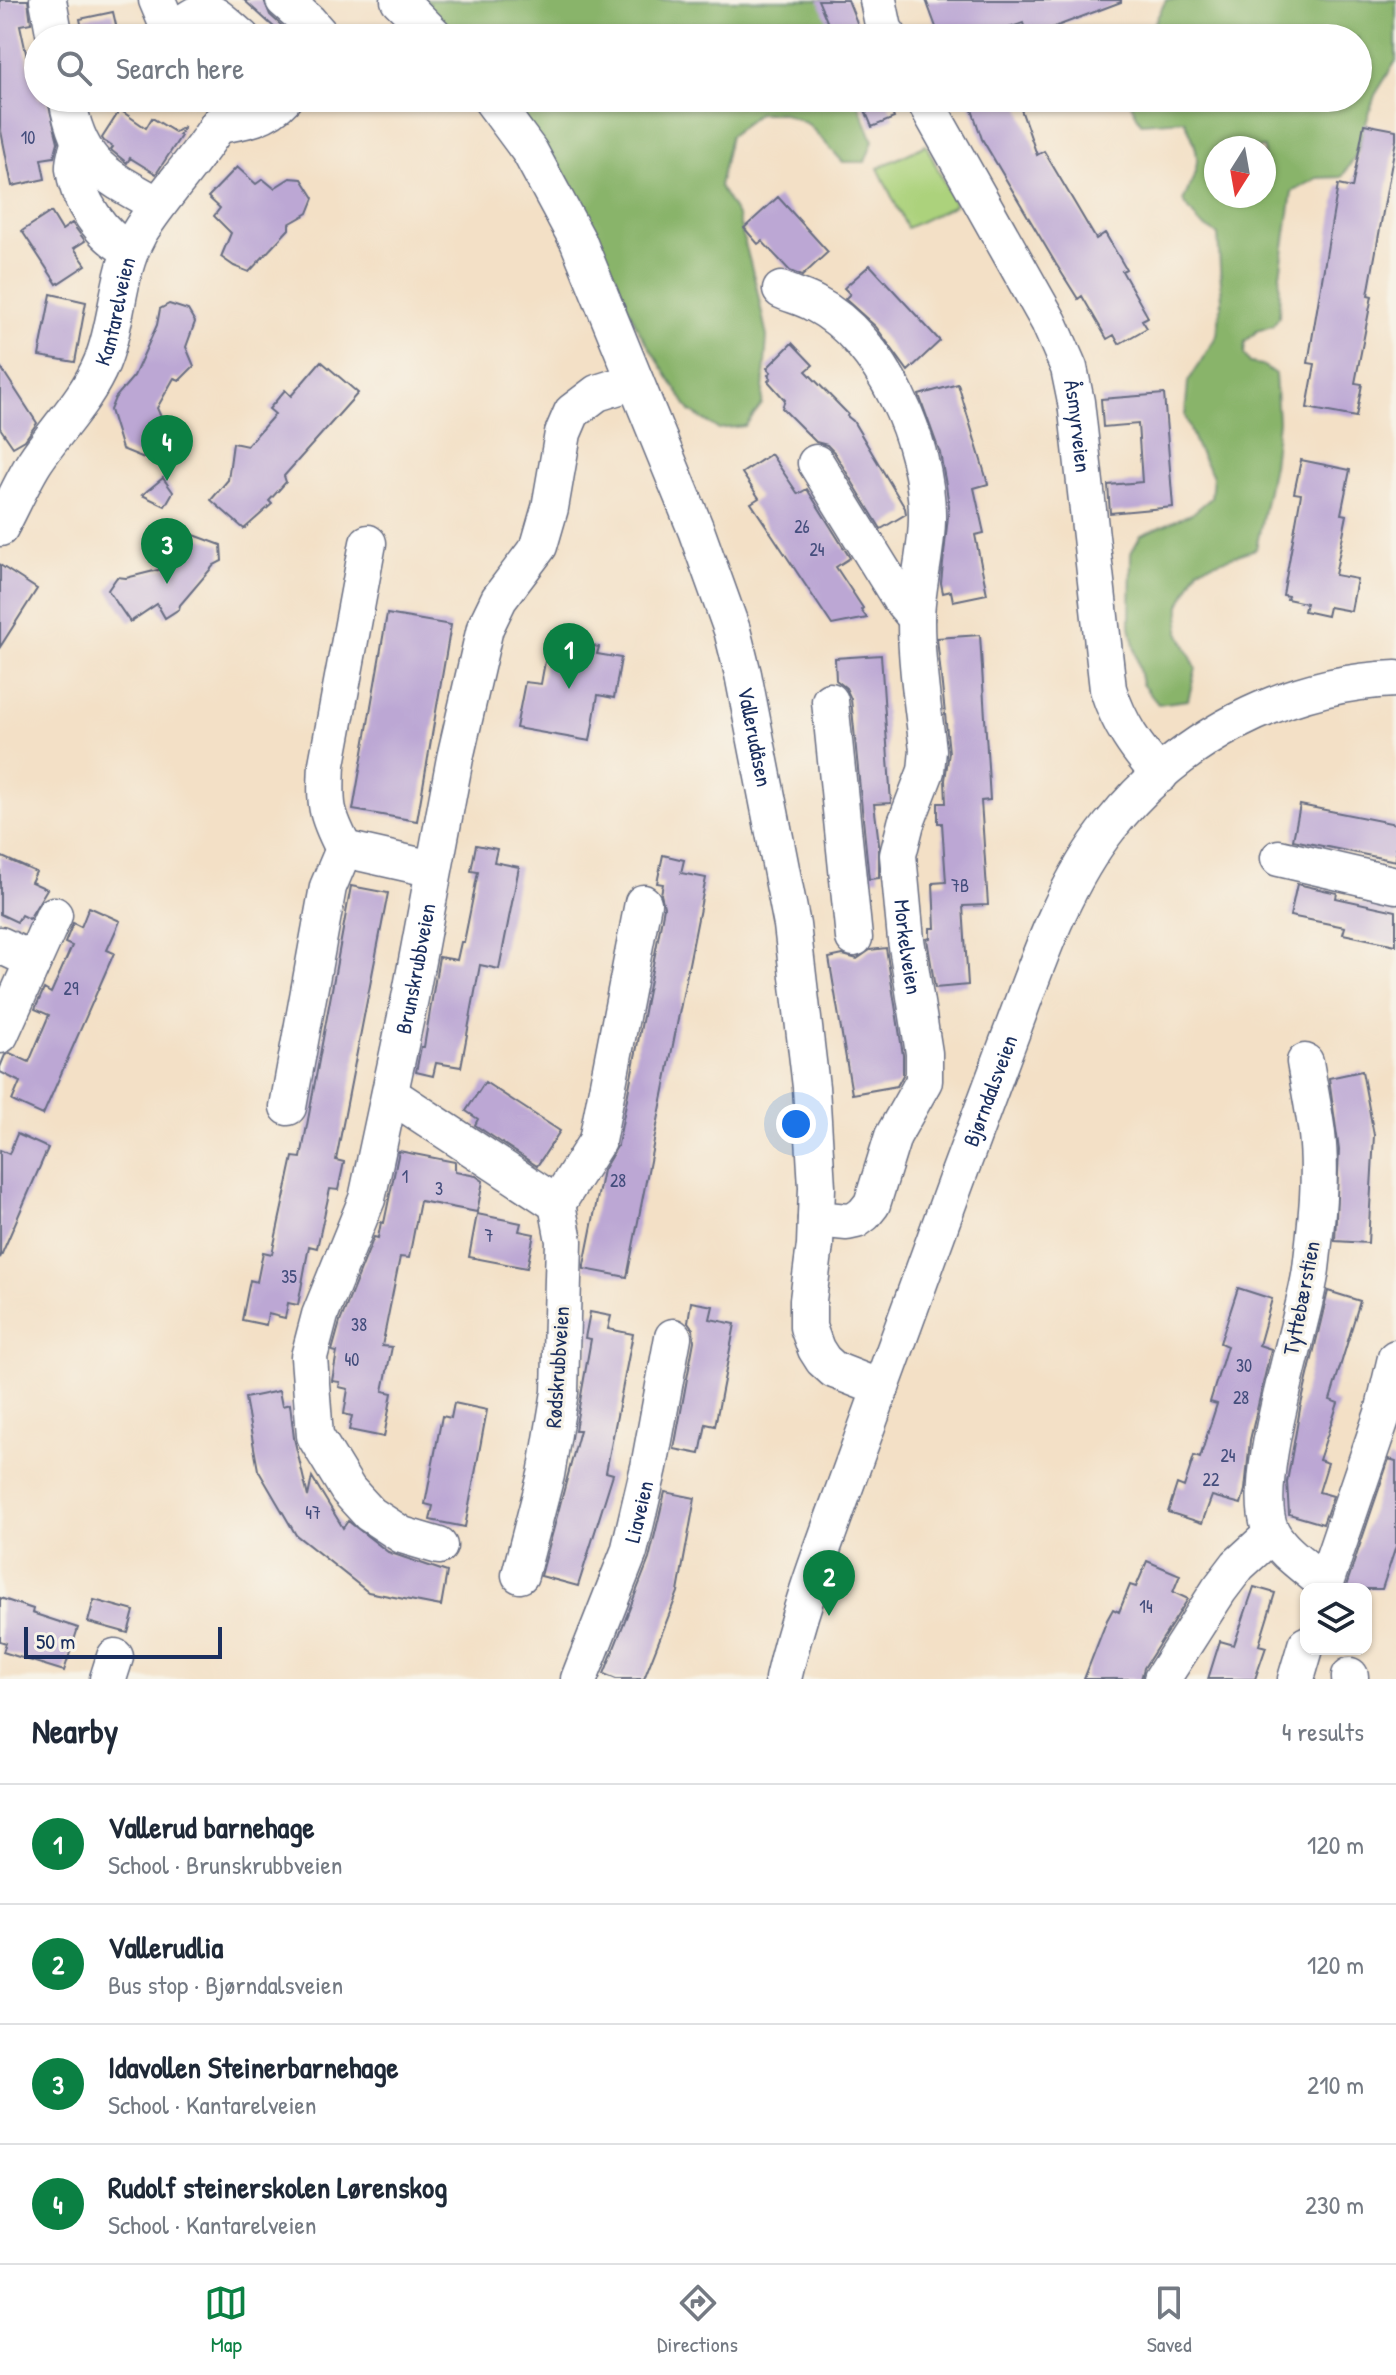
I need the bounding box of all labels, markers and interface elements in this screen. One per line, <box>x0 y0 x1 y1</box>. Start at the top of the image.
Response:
search box <box>24 24 1372 112</box>
icon: search <box>52 46 96 90</box>
text: Search here <box>116 48 244 88</box>
house number: 10 <box>21 125 35 150</box>
north arrow <box>1204 136 1276 208</box>
street label: Kantarelveien <box>87 253 142 370</box>
street label: Åsmyrveien <box>1057 377 1099 474</box>
pin: 4 <box>141 415 193 481</box>
house number: 26 <box>794 514 810 539</box>
pin: 3 <box>141 518 193 584</box>
house number: 24 <box>809 537 825 562</box>
pin: 1 <box>543 623 595 689</box>
street label: Vallerudåsen <box>731 684 780 789</box>
house number: 7B <box>951 873 969 898</box>
street label: Morkelveien <box>887 898 929 996</box>
street label: Brunskrubbveien <box>388 901 442 1037</box>
house number: 29 <box>63 976 79 1001</box>
street label: Bjørndalsveien <box>955 1031 1024 1151</box>
your location <box>776 1104 816 1144</box>
house number: 1 <box>402 1164 408 1189</box>
house number: 28 <box>610 1168 626 1193</box>
house number: 3 <box>435 1176 443 1201</box>
house number: 7 <box>485 1223 494 1248</box>
street label: Tyttebærstien <box>1275 1238 1327 1358</box>
house number: 35 <box>281 1264 297 1289</box>
street label: Rødskrubbveien <box>538 1305 576 1429</box>
house number: 38 <box>351 1312 367 1337</box>
house number: 40 <box>345 1347 359 1372</box>
house number: 30 <box>1236 1353 1252 1378</box>
house number: 28 <box>1233 1385 1249 1410</box>
house number: 24 <box>1220 1443 1236 1468</box>
house number: 22 <box>1203 1467 1220 1492</box>
street label: Liaveien <box>617 1478 660 1546</box>
house number: 47 <box>305 1500 321 1525</box>
pin: 2 <box>803 1550 855 1616</box>
map controls <box>1300 1583 1372 1655</box>
button: layers <box>1300 1583 1372 1655</box>
house number: 14 <box>1139 1594 1153 1619</box>
scale bar <box>24 1623 222 1659</box>
text: 50 m <box>36 1626 75 1656</box>
text: Nearby <box>32 1708 118 1754</box>
text: 4 results <box>1282 1714 1364 1749</box>
text: Vallerud barnehage <box>108 1807 314 1847</box>
text: 1 <box>53 1827 63 1862</box>
text: 120 m <box>1307 1827 1364 1862</box>
text: School · Brunskrubbveien <box>108 1847 343 1882</box>
text: Vallerudlia <box>108 1927 223 1967</box>
text: 2 <box>52 1947 64 1982</box>
text: 120 m <box>1307 1947 1364 1982</box>
text: Bus stop · Bjørndalsveien <box>108 1967 343 2002</box>
text: Idavollen Steinerbarnehage <box>108 2047 399 2087</box>
text: 3 <box>52 2067 64 2102</box>
text: 210 m <box>1307 2067 1364 2102</box>
text: School · Kantarelveien <box>108 2087 317 2122</box>
text: Rudolf steinerskolen Lørenskog <box>108 2167 447 2207</box>
text: 4 <box>53 2187 63 2222</box>
text: 230 m <box>1305 2187 1364 2222</box>
text: School · Kantarelveien <box>108 2207 317 2242</box>
tab: Map <box>204 2281 248 2359</box>
tab: Directions <box>657 2281 738 2359</box>
tab: Saved <box>1147 2281 1192 2359</box>

